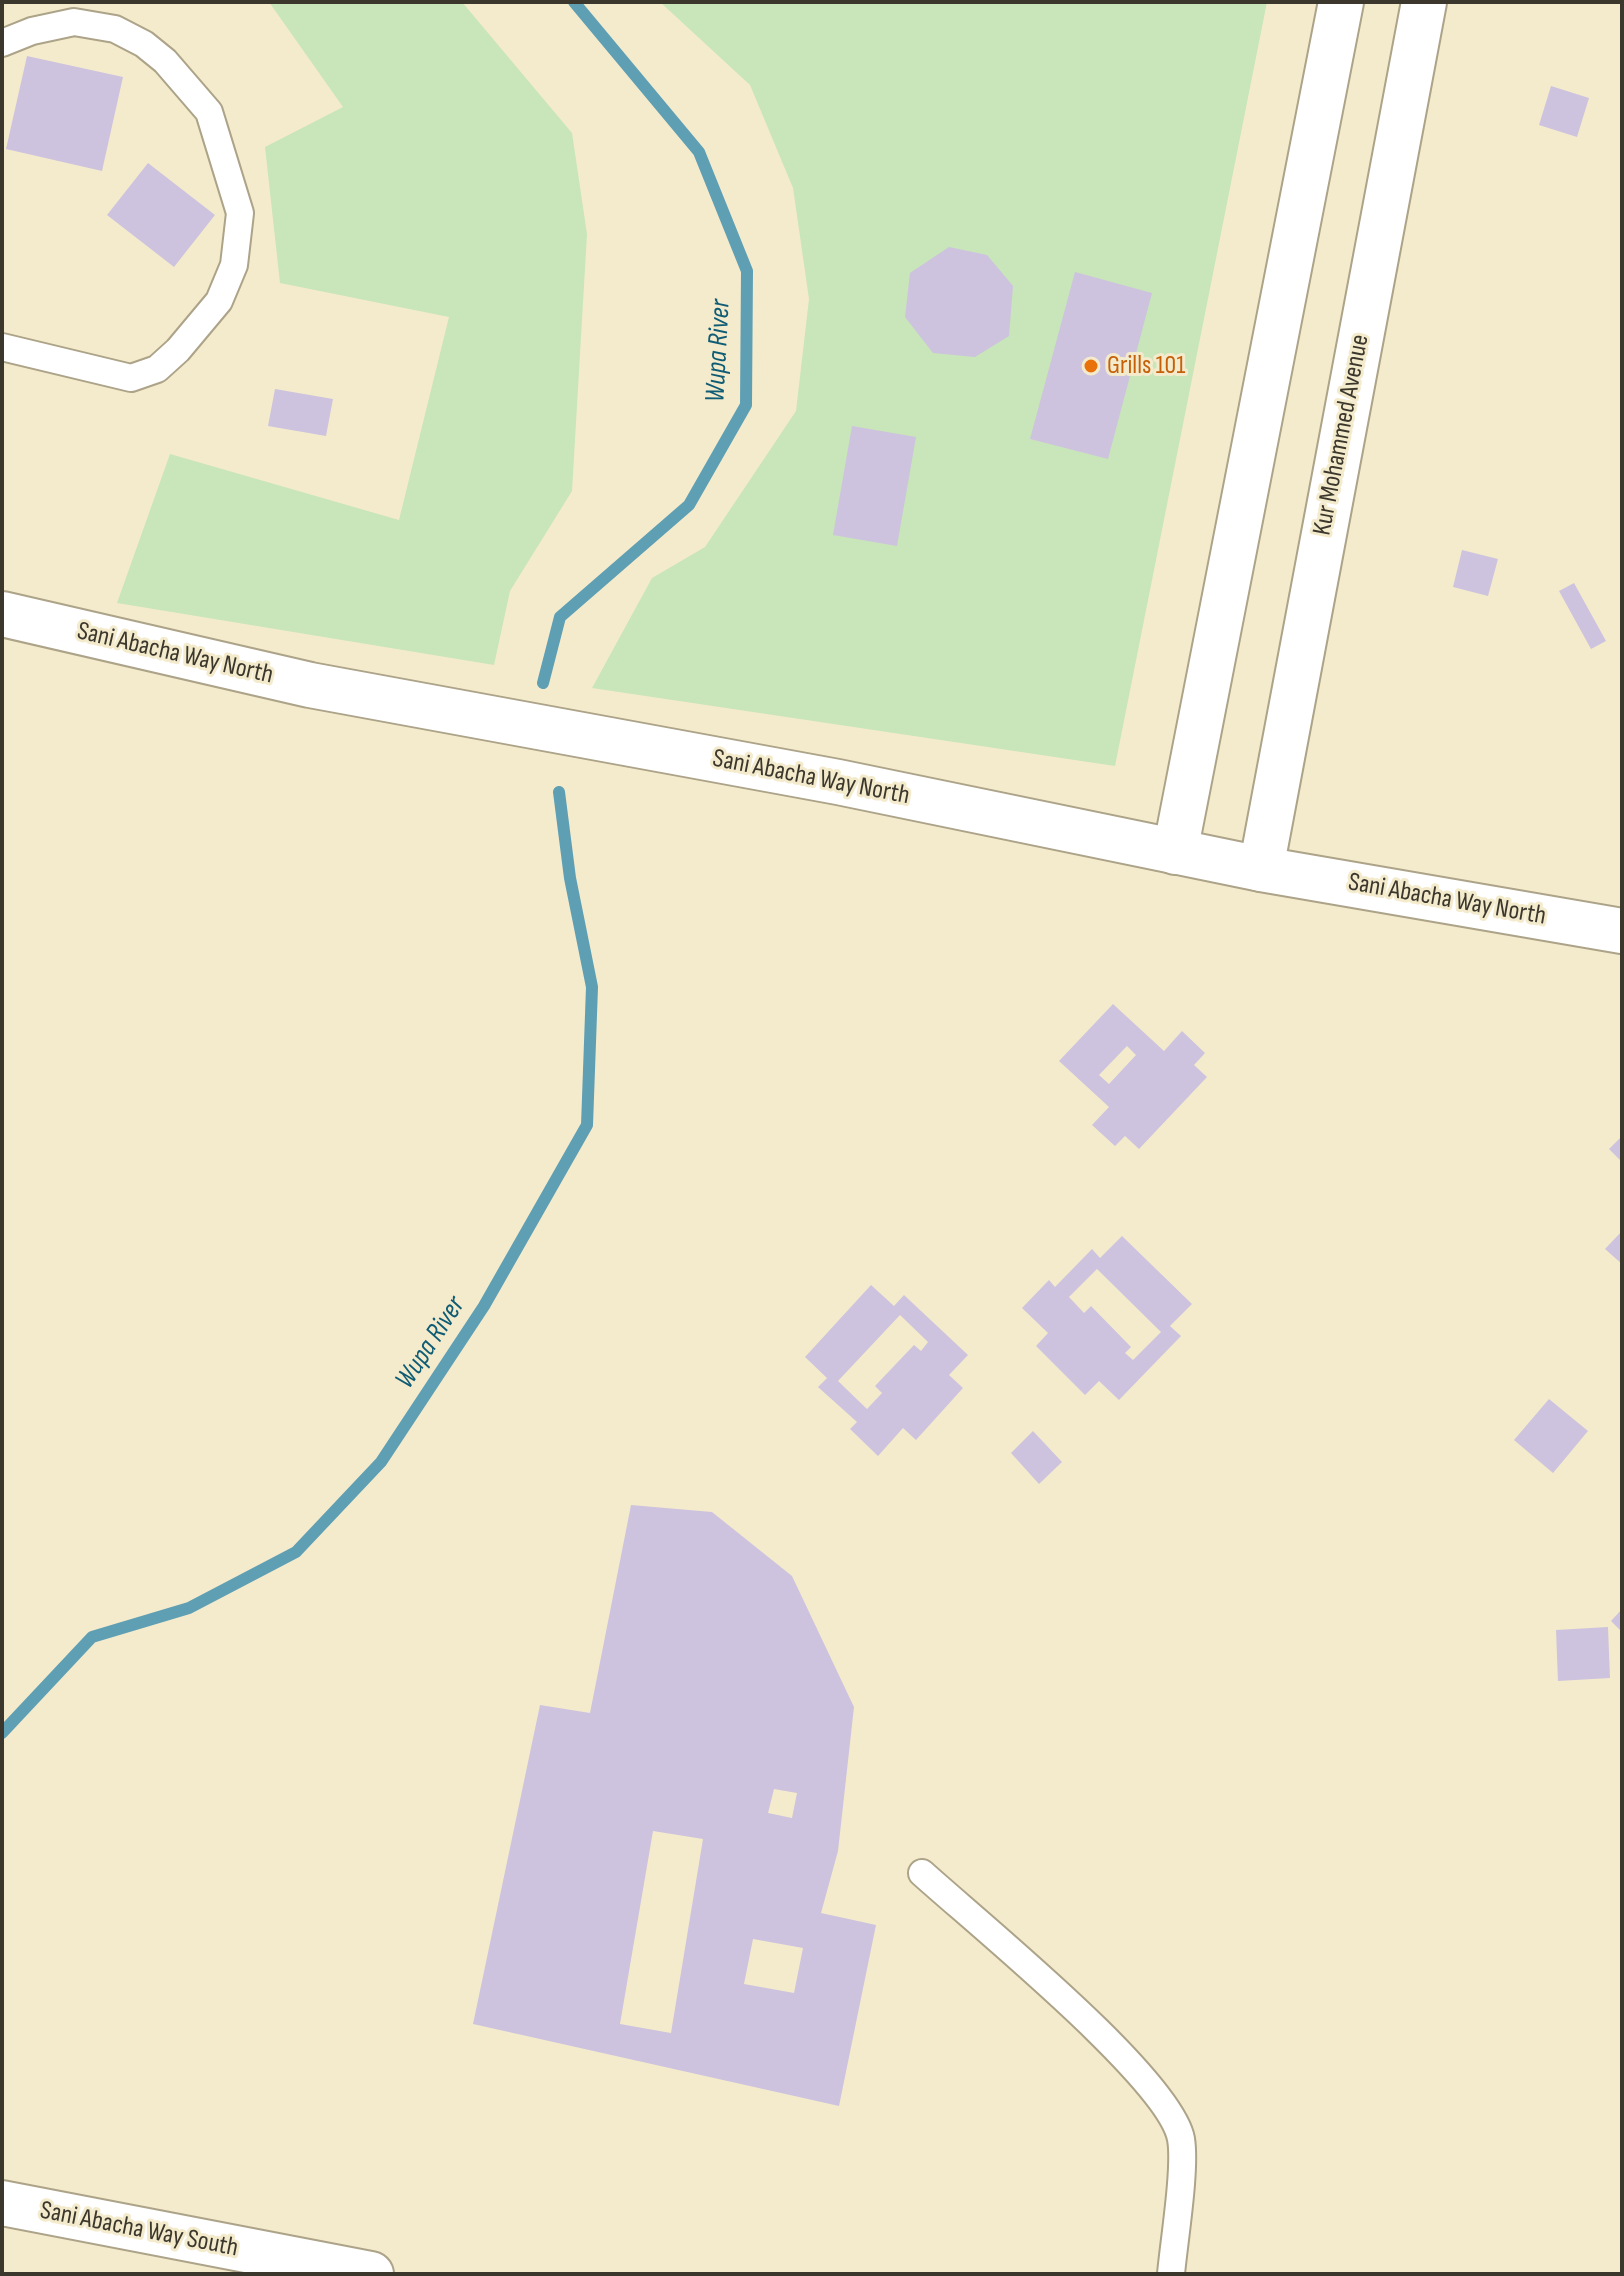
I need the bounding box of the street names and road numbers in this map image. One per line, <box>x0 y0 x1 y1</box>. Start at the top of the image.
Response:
street label: Kur Mohammed Avenue <box>1307 332 1377 538</box>
street label: Sani Abacha Way North <box>74 616 276 692</box>
street label: Sani Abacha Way North <box>710 744 912 812</box>
street label: Sani Abacha Way North <box>1346 867 1548 933</box>
street label: Sani Abacha Way South <box>37 2195 241 2265</box>

